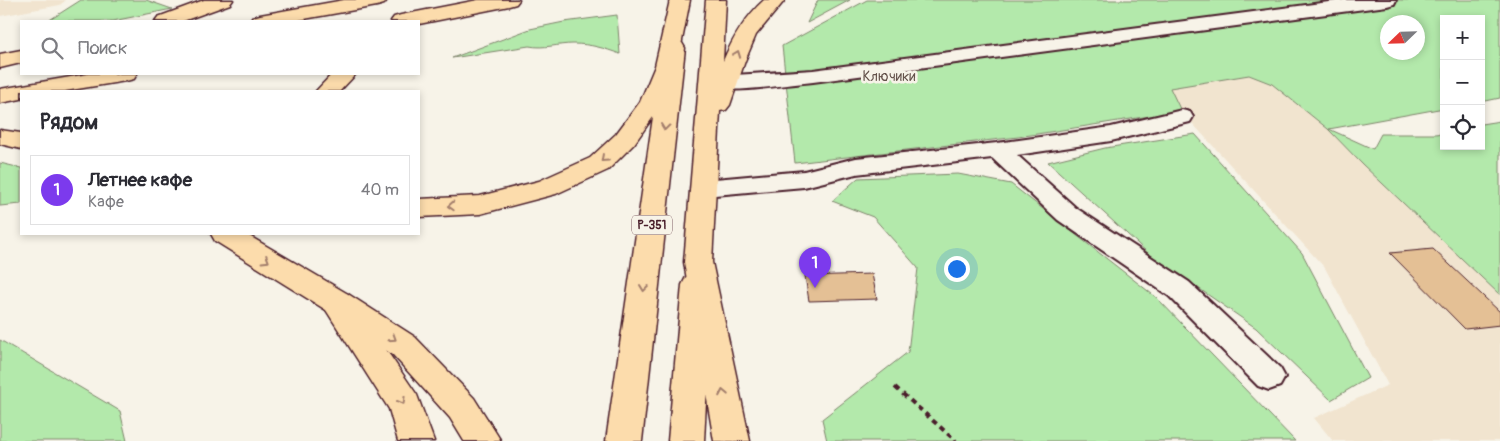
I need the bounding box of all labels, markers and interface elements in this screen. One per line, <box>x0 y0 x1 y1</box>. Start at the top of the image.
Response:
north arrow <box>1380 15 1425 60</box>
map controls <box>1440 15 1485 150</box>
button: + <box>1440 15 1485 60</box>
search box <box>20 20 420 75</box>
icon: search <box>38 34 66 62</box>
text: Поиск <box>78 36 128 60</box>
one-way arrow <box>731 50 741 59</box>
button: − <box>1440 60 1485 105</box>
park label: Ключики <box>862 68 916 85</box>
button: locate <box>1440 105 1485 150</box>
text: Рядом <box>40 109 98 136</box>
one-way arrow <box>660 123 670 131</box>
one-way arrow <box>601 153 610 162</box>
text: Летнее кафе <box>88 168 192 192</box>
text: 1 <box>54 180 60 200</box>
text: 40 m <box>361 180 399 200</box>
text: Кафе <box>88 192 124 212</box>
one-way arrow <box>447 201 455 212</box>
road number: Р-351 <box>632 216 672 234</box>
pin: 1 <box>799 247 831 288</box>
one-way arrow <box>260 253 269 263</box>
your location <box>944 256 970 282</box>
one-way arrow <box>639 285 650 293</box>
one-way arrow <box>387 332 396 341</box>
one-way arrow <box>718 389 728 397</box>
one-way arrow <box>396 396 406 405</box>

